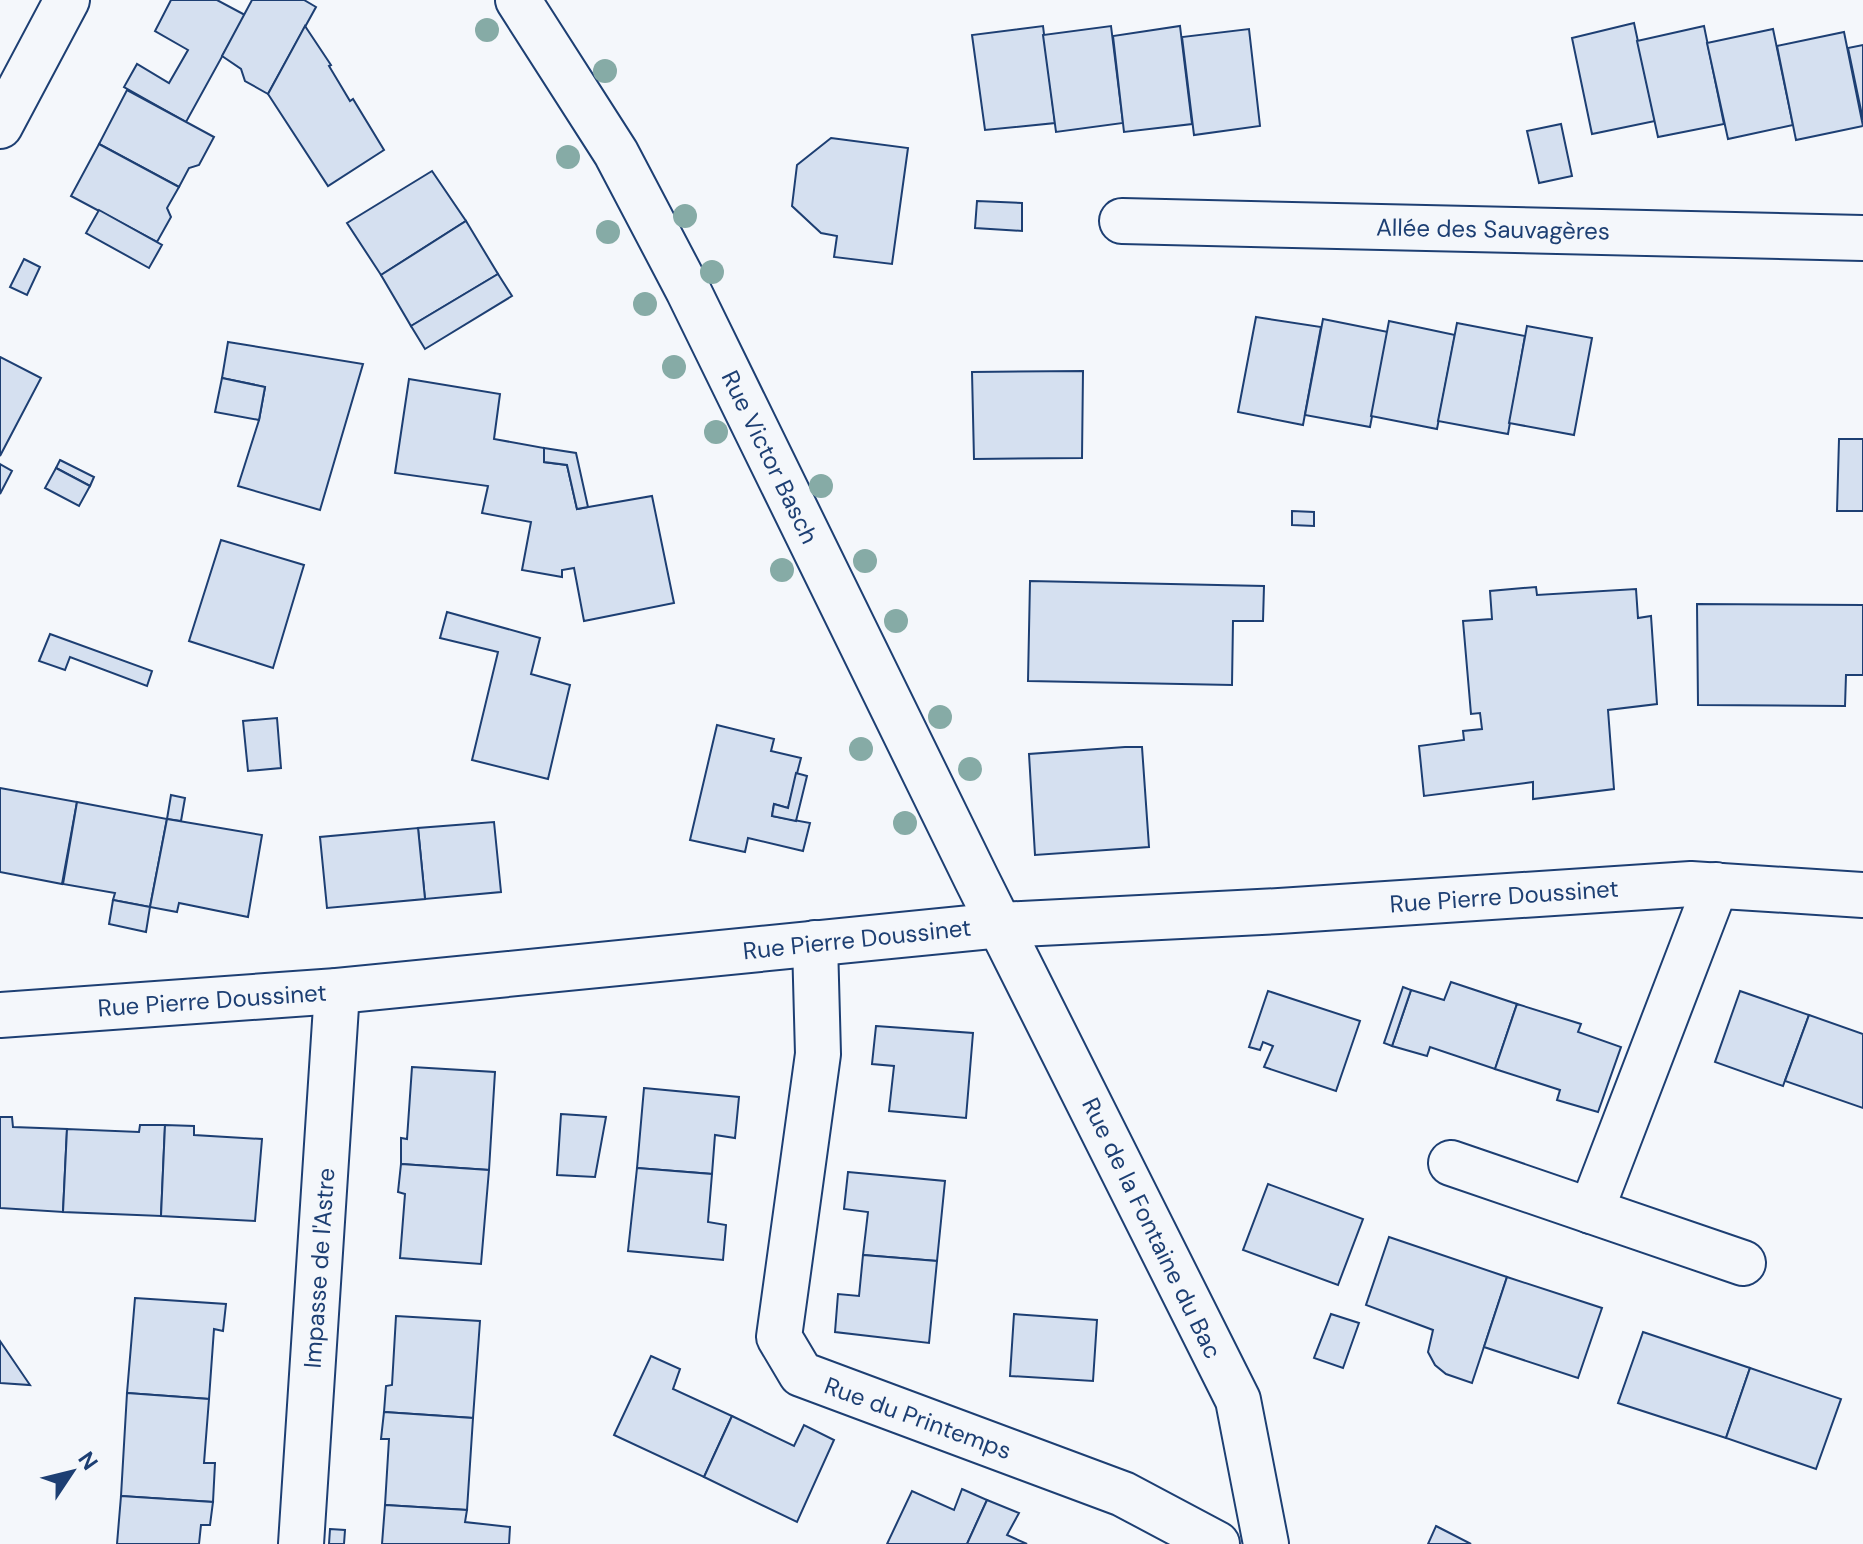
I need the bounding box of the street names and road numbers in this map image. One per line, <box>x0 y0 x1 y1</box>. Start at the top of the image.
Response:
street label: Allée des Sauvagères <box>1376 211 1610 247</box>
street label: Rue Victor Basch <box>715 365 825 549</box>
street label: Rue Pierre Doussinet <box>1388 873 1620 919</box>
street label: Rue Pierre Doussinet <box>741 912 973 966</box>
street label: Rue Pierre Doussinet <box>96 977 328 1023</box>
street label: Rue de la Fontaine du Bac <box>1075 1092 1229 1364</box>
street label: Impasse de l'Astre <box>297 1167 341 1369</box>
street label: Rue du Printemps <box>820 1370 1016 1466</box>

